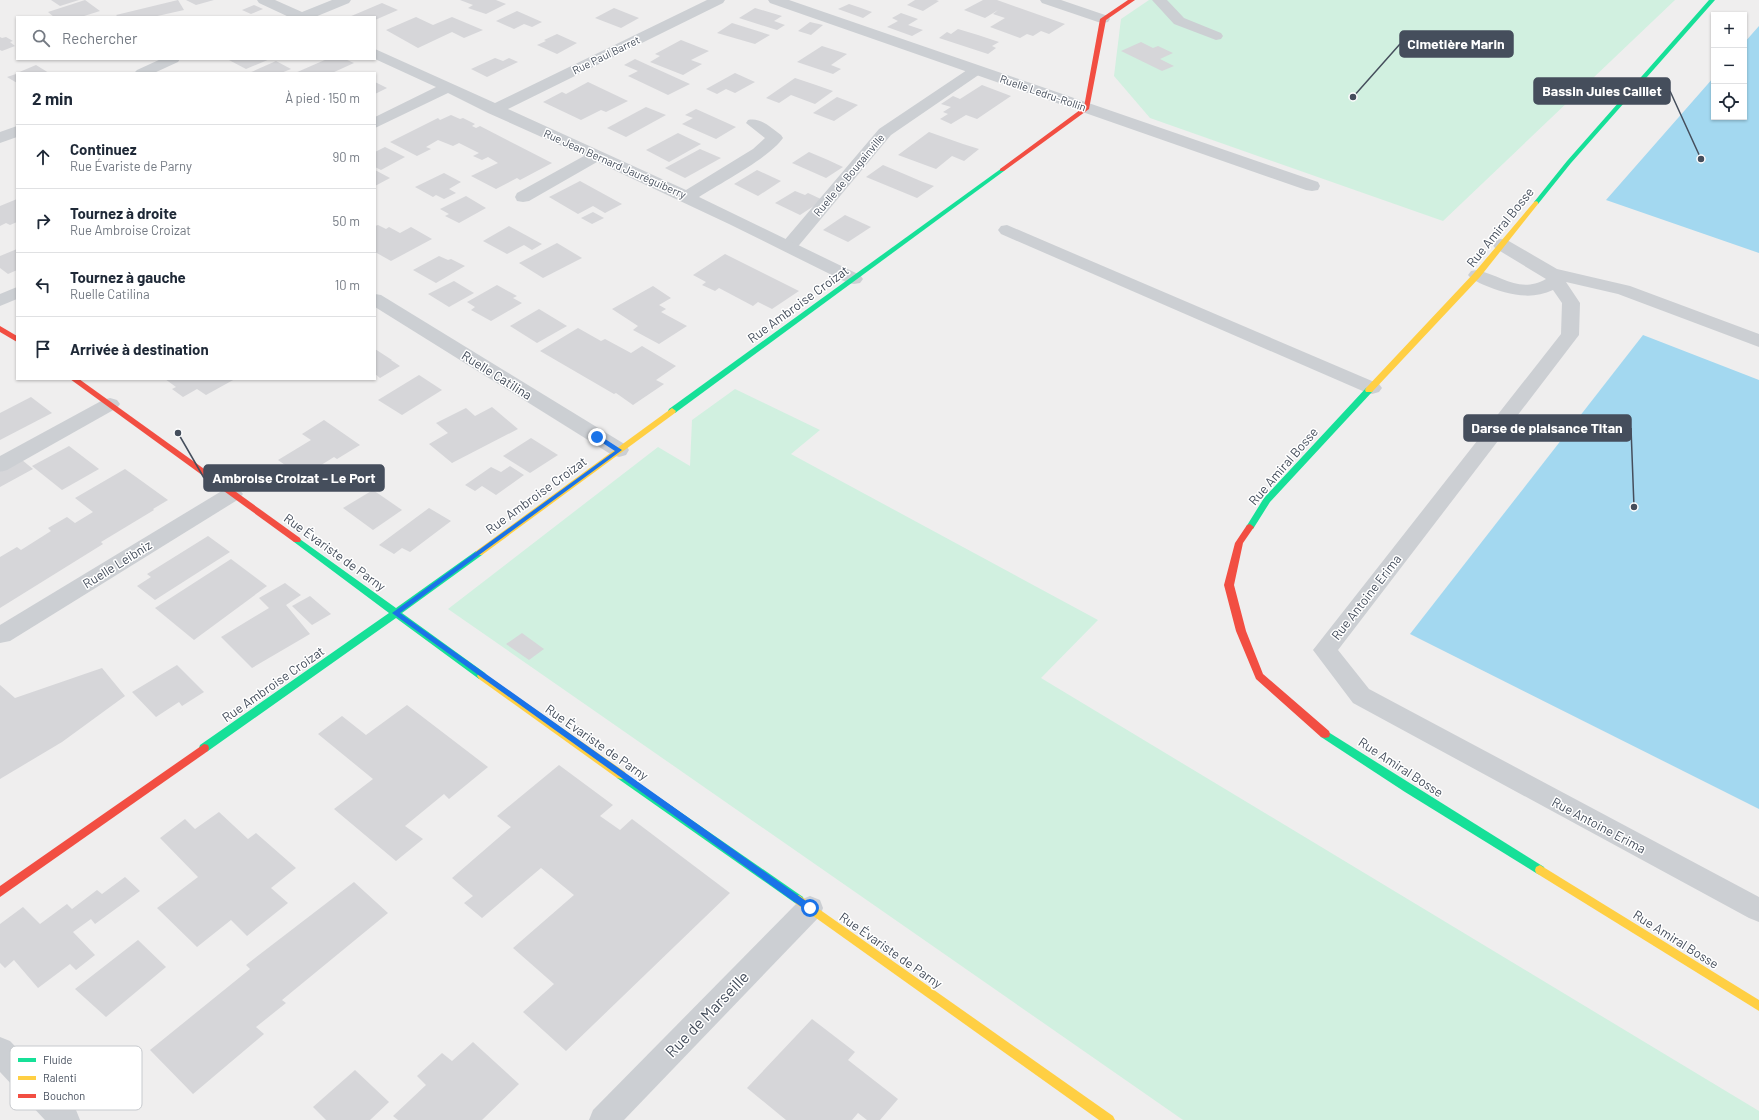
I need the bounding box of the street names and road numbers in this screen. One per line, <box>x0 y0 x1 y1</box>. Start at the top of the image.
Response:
street label: Rue Paul Barret <box>570 33 642 77</box>
street label: Ruelle Ledru-Rollin <box>998 72 1088 113</box>
street label: Rue Jean Bernard Jauréguiberry <box>542 126 688 201</box>
street label: Ruelle de Bougainville <box>810 131 887 219</box>
street label: Rue Amiral Bosse <box>1463 184 1537 270</box>
street label: Rue Ambroise Croizat <box>744 262 852 346</box>
street label: Ruelle Catilina <box>459 347 535 403</box>
street label: Rue Amiral Bosse <box>1245 424 1321 508</box>
street label: Rue Ambroise Croizat <box>482 453 590 537</box>
street label: Rue Évariste de Parny <box>281 510 389 594</box>
street label: Ruelle Leibniz <box>80 536 155 592</box>
street label: Rue Antoine Erima <box>1328 551 1404 643</box>
street label: Rue Ambroise Croizat <box>219 643 327 725</box>
street label: Rue Évariste de Parny <box>542 700 652 784</box>
street label: Rue Amiral Bosse <box>1356 734 1446 800</box>
street label: Rue Antoine Erima <box>1549 794 1649 856</box>
street label: Rue Amiral Bosse <box>1630 906 1722 972</box>
street label: Rue Évariste de Parny <box>836 908 946 992</box>
street label: Rue de Marseille <box>661 967 752 1061</box>

